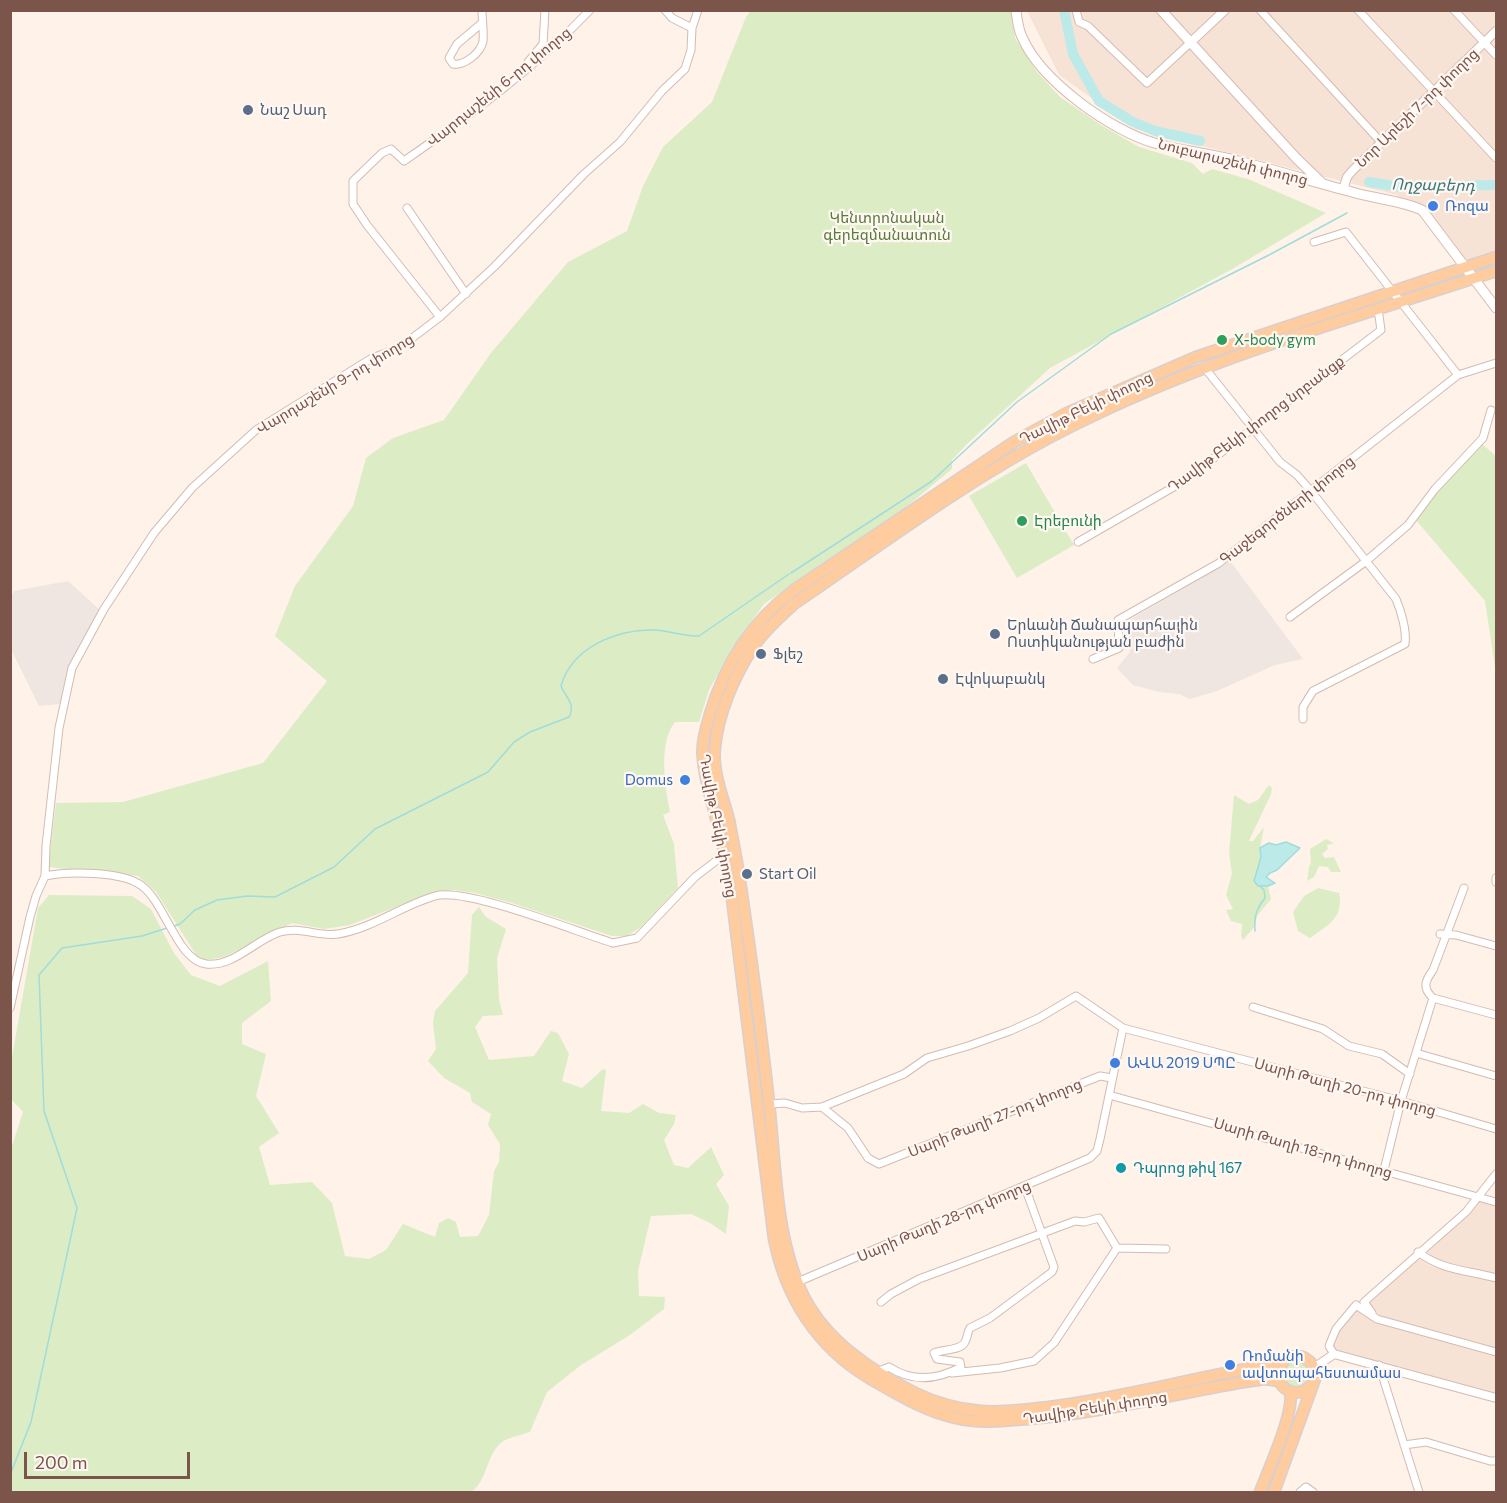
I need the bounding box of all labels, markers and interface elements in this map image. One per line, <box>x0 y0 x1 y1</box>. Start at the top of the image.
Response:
street label: Վարդաշենի 6-րդ փողոց <box>423 23 575 151</box>
street label: Նոր Արեշի 7-րդ փողոց <box>1352 45 1482 171</box>
place label: Նաշ Սադ <box>260 101 327 119</box>
marker: Նաշ Սադ <box>241 103 255 117</box>
street label: Նուբարաշենի փողոց <box>1156 135 1310 189</box>
water label: Ողջաբերդ <box>1391 175 1475 195</box>
place label: Ռոզա <box>1445 197 1489 215</box>
marker: Ռոզա <box>1426 199 1440 213</box>
park label: Կենտրոնական գերեզմանատուն <box>823 209 951 244</box>
street label: Վարդաշենի 9-րդ փողոց <box>253 330 417 438</box>
place label: X-body gym <box>1234 331 1316 349</box>
marker: X-body gym <box>1215 333 1229 347</box>
street label: Դավիթ Բեկի փողոց նրբանցք <box>1164 352 1348 496</box>
street label: Դավիթ Բեկի փողոց <box>1016 368 1156 448</box>
street label: Գաջեգործների փողոց <box>1216 452 1358 568</box>
place label: Էրեբունի <box>1034 512 1102 530</box>
marker: Էրեբունի <box>1015 514 1029 528</box>
place label: Երևանի Ճանապարհային Ոստիկանության բաժին <box>1007 616 1198 651</box>
marker: Երևանի Ճանապարհային Ոստիկանության բաժին <box>988 627 1002 641</box>
place label: Ֆլեշ <box>773 645 803 663</box>
marker: Ֆլեշ <box>754 647 768 661</box>
place label: Էվոկաբանկ <box>955 670 1045 688</box>
marker: Էվոկաբանկ <box>936 672 950 686</box>
street label: Դավիթ Բեկի փողոց <box>695 753 741 899</box>
place label: Domus <box>625 771 673 789</box>
marker: Domus <box>678 773 692 787</box>
place label: Start Oil <box>759 865 817 883</box>
marker: Start Oil <box>740 867 754 881</box>
place label: ԱՎԱ 2019 ՍՊԸ <box>1127 1054 1236 1072</box>
street label: Սարի Թաղի 20-րդ փողոց <box>1252 1054 1438 1120</box>
marker: ԱՎԱ 2019 ՍՊԸ <box>1108 1056 1122 1070</box>
street label: Սարի Թաղի 27-րդ փողոց <box>905 1075 1085 1161</box>
street label: Սարի Թաղի 18-րդ փողոց <box>1211 1114 1395 1182</box>
place label: Դպրոց թիվ 167 <box>1133 1159 1242 1177</box>
marker: Դպրոց թիվ 167 <box>1114 1161 1128 1175</box>
street label: Սարի Թաղի 28-րդ փողոց <box>854 1176 1034 1266</box>
place label: Ռոմանի ավտոպահեստամաս <box>1242 1347 1401 1382</box>
marker: Ռոմանի ավտոպահեստամաս <box>1223 1358 1237 1372</box>
street label: Դավիթ Բեկի փողոց <box>1021 1388 1169 1428</box>
scale bar <box>27 1440 194 1478</box>
text: 200 m <box>35 1451 88 1473</box>

